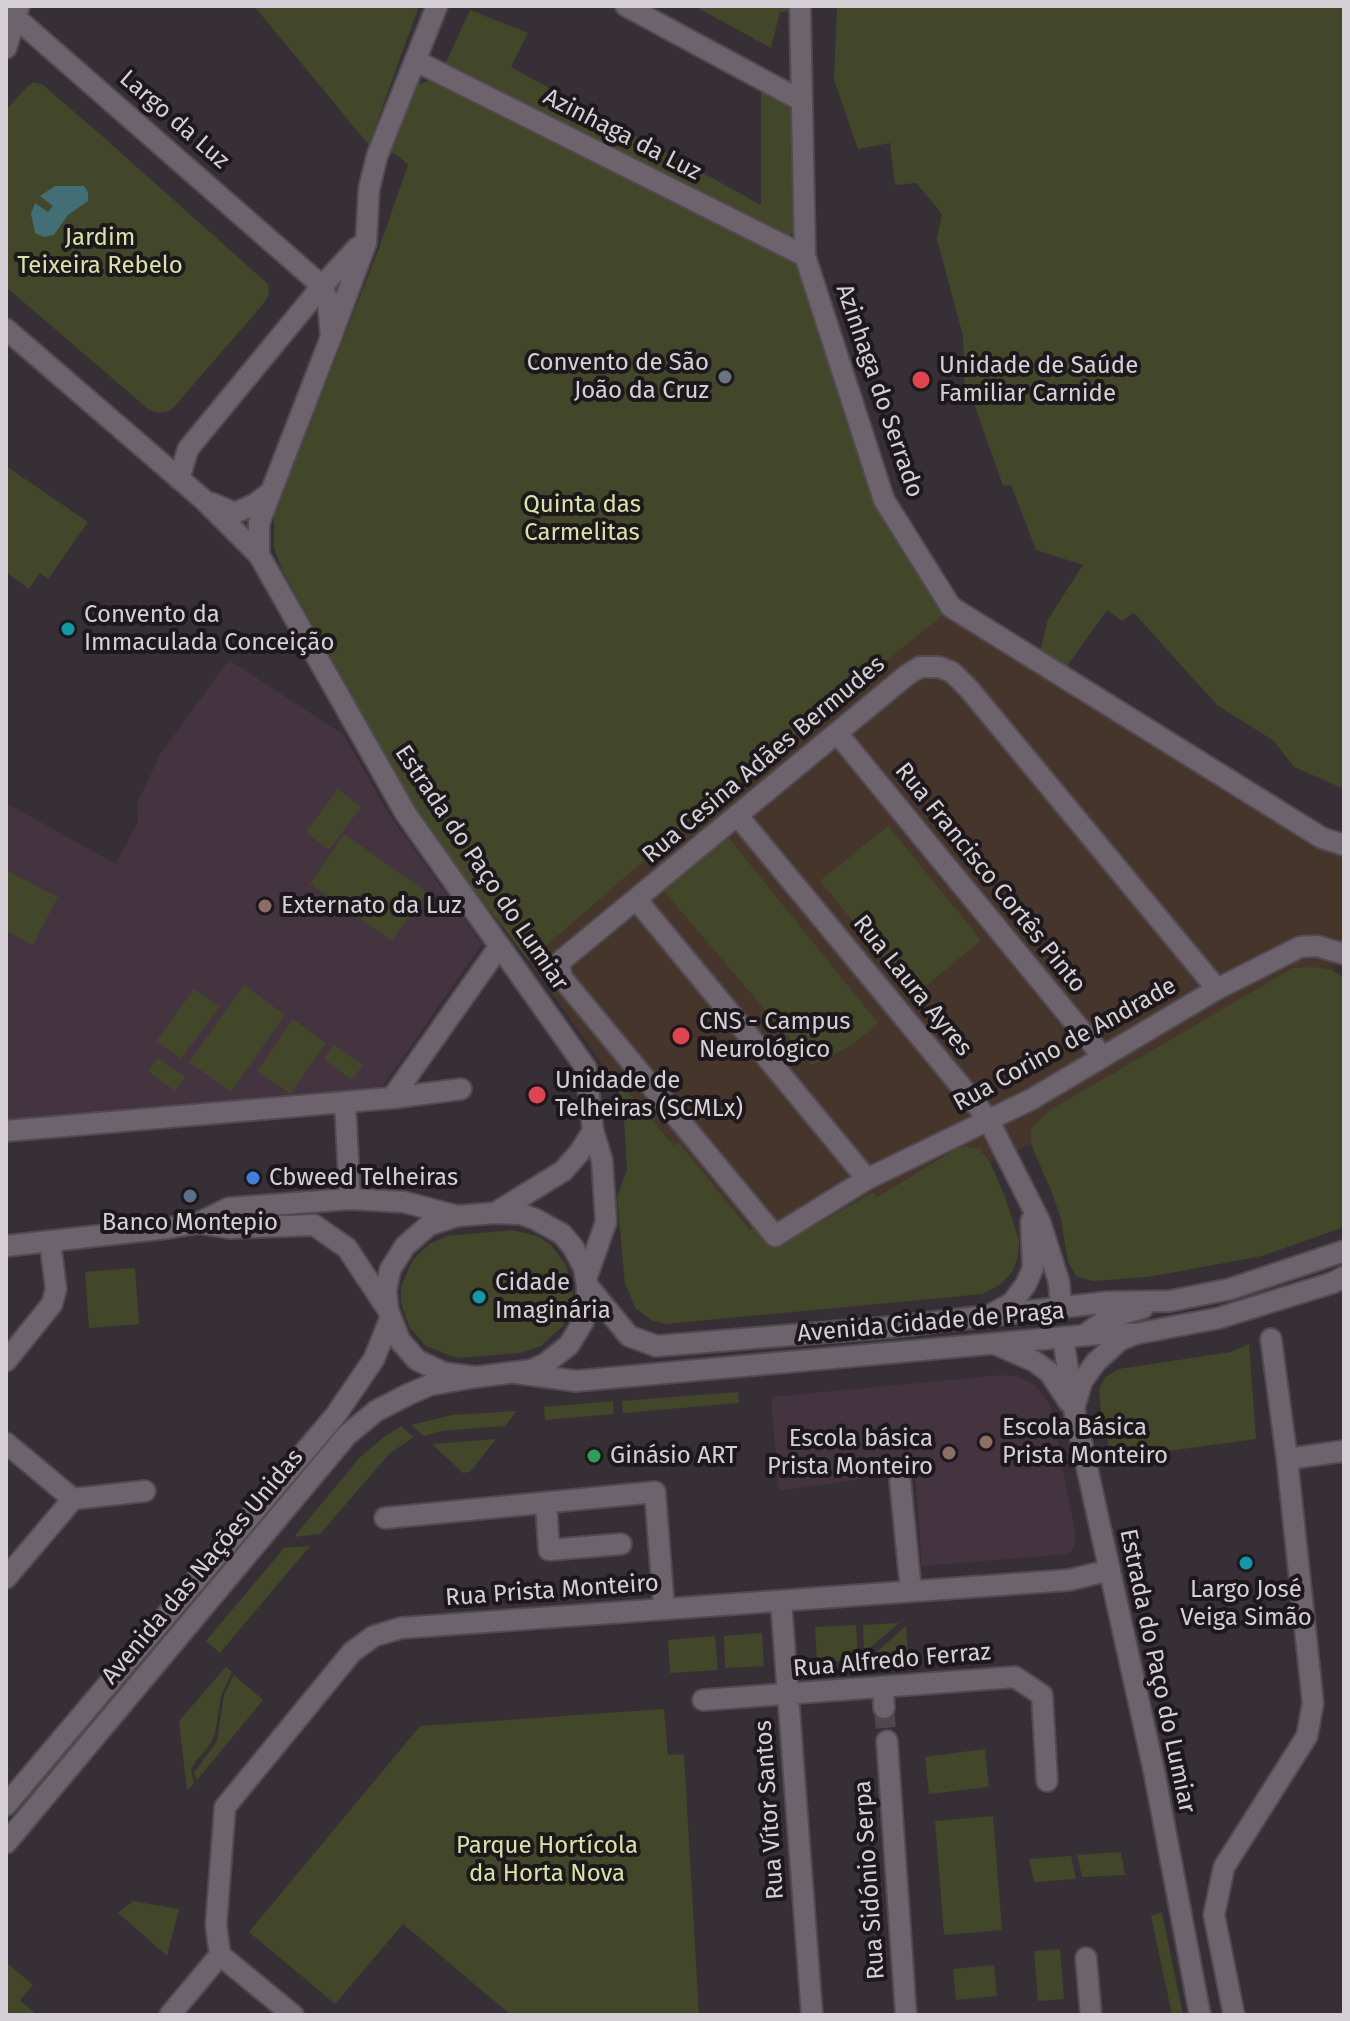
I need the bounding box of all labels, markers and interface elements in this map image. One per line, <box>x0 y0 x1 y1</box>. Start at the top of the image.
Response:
street label: Largo da Luz <box>113 65 235 175</box>
street label: Azinhaga da Luz <box>538 83 706 187</box>
park label: Jardim Teixeira Rebelo <box>17 224 183 280</box>
street label: Azinhaga do Serrado <box>829 281 929 501</box>
place label: Convento de São João da Cruz <box>527 349 709 405</box>
place label: Unidade de Saúde Familiar Carnide <box>939 352 1138 408</box>
marker: Convento de São João da Cruz <box>716 368 734 386</box>
marker: Unidade de Saúde Familiar Carnide <box>910 369 932 391</box>
park label: Quinta das Carmelitas <box>523 491 641 547</box>
place label: Convento da Immaculada Conceição <box>84 601 334 657</box>
marker: Convento da Immaculada Conceição <box>59 620 77 638</box>
street label: Rua Cesina Adães Bermudes <box>637 650 891 870</box>
street label: Estrada do Paço do Lumiar <box>388 740 574 996</box>
street label: Rua Francisco Cortês Pinto <box>888 757 1092 999</box>
place label: Externato da Luz <box>281 892 462 920</box>
marker: Externato da Luz <box>256 897 274 915</box>
street label: Rua Laura Ayres <box>846 910 978 1062</box>
street label: Rua Corino de Andrade <box>949 972 1181 1118</box>
place label: CNS - Campus Neurológico <box>699 1008 851 1064</box>
marker: CNS - Campus Neurológico <box>670 1025 692 1047</box>
place label: Unidade de Telheiras (SCMLx) <box>555 1067 743 1123</box>
marker: Unidade de Telheiras (SCMLx) <box>526 1084 548 1106</box>
place label: Cbweed Telheiras <box>269 1164 458 1192</box>
marker: Cbweed Telheiras <box>244 1169 262 1187</box>
marker: Banco Montepio <box>181 1187 199 1205</box>
place label: Banco Montepio <box>102 1209 278 1237</box>
place label: Cidade Imaginária <box>495 1269 611 1325</box>
marker: Cidade Imaginária <box>470 1288 488 1306</box>
street label: Avenida Cidade de Praga <box>796 1297 1066 1349</box>
place label: Escola Básica Prista Monteiro <box>1002 1414 1168 1470</box>
place label: Escola básica Prista Monteiro <box>767 1425 933 1481</box>
marker: Escola Básica Prista Monteiro <box>977 1433 995 1451</box>
place label: Ginásio ART <box>610 1442 737 1470</box>
street label: Avenida das Nações Unidas <box>96 1444 310 1690</box>
marker: Escola básica Prista Monteiro <box>940 1444 958 1462</box>
marker: Ginásio ART <box>585 1447 603 1465</box>
street label: Estrada do Paço do Lumiar <box>1113 1526 1201 1816</box>
marker: Largo José Veiga Simão <box>1237 1554 1255 1572</box>
street label: Rua Prista Monteiro <box>444 1569 660 1613</box>
place label: Largo José Veiga Simão <box>1180 1576 1312 1632</box>
street label: Rua Alfredo Ferraz <box>792 1638 992 1684</box>
street label: Rua Vítor Santos <box>749 1719 791 1901</box>
street label: Rua Sidónio Serpa <box>849 1779 891 1981</box>
park label: Parque Hortícola da Horta Nova <box>456 1832 638 1888</box>

